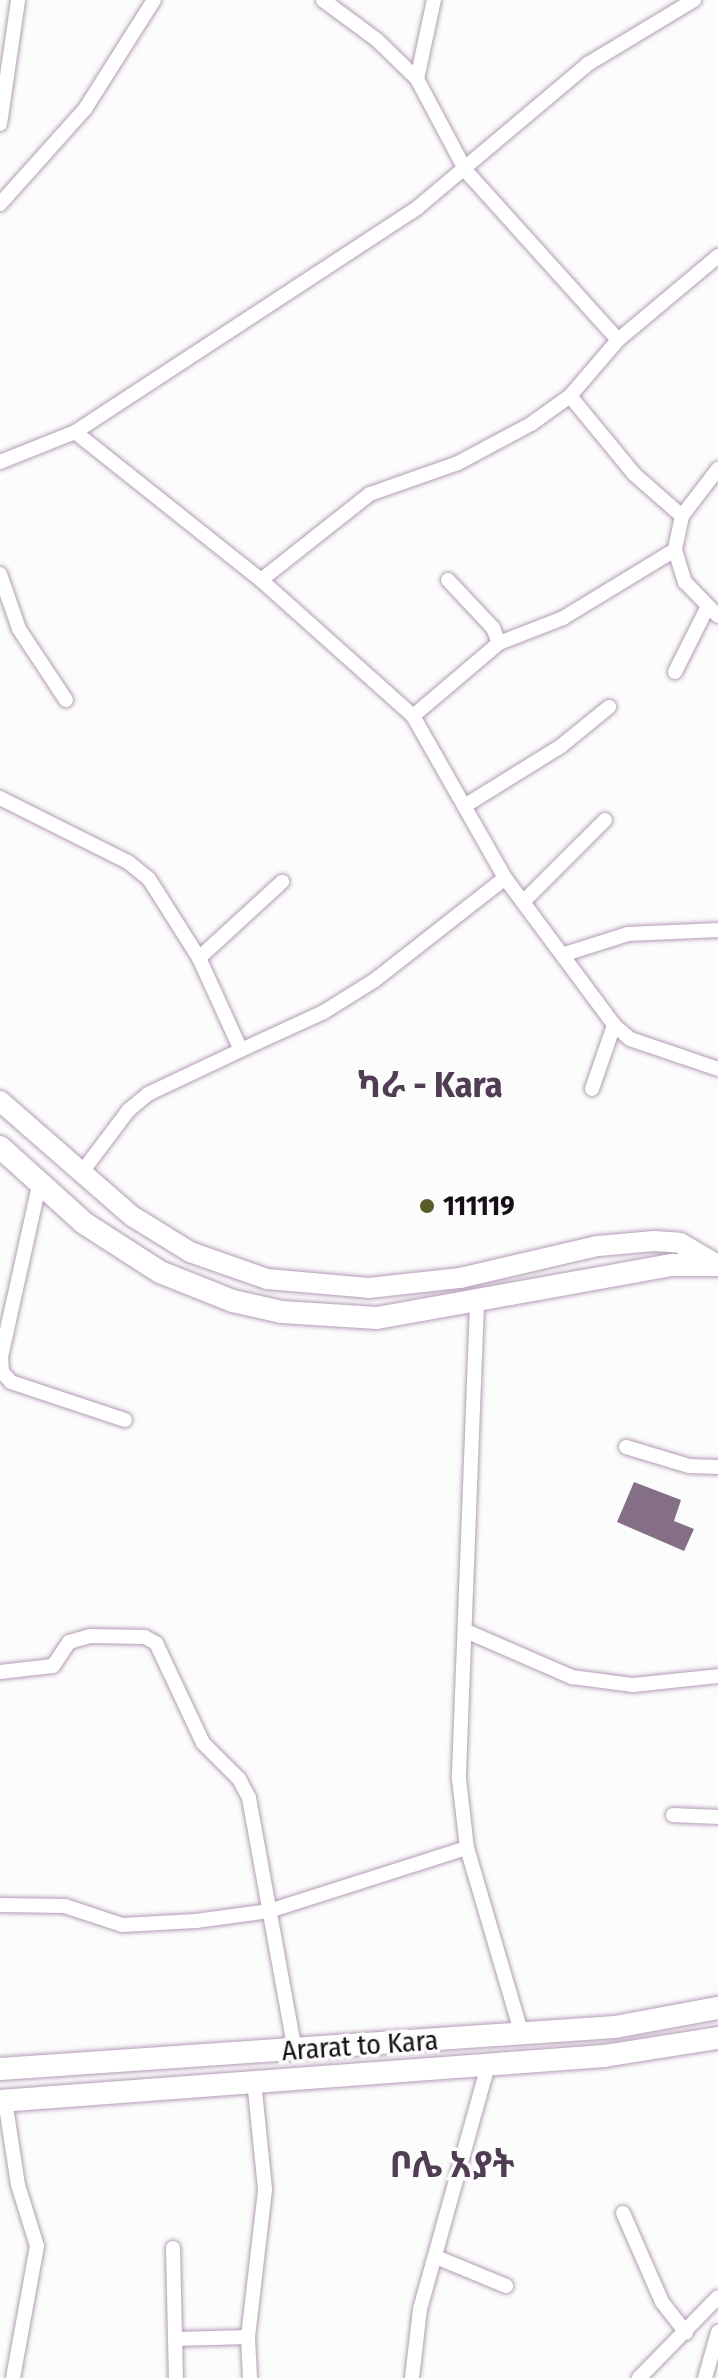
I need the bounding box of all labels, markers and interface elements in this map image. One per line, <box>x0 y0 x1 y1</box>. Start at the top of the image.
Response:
district label: ካራ - Kara <box>357 1064 503 1108</box>
place label: 111119 <box>443 1189 515 1223</box>
marker: 111119 <box>418 1197 436 1215</box>
street label: Ararat to Kara <box>281 2024 439 2068</box>
district label: ቦሌ አያት <box>389 2144 515 2188</box>

